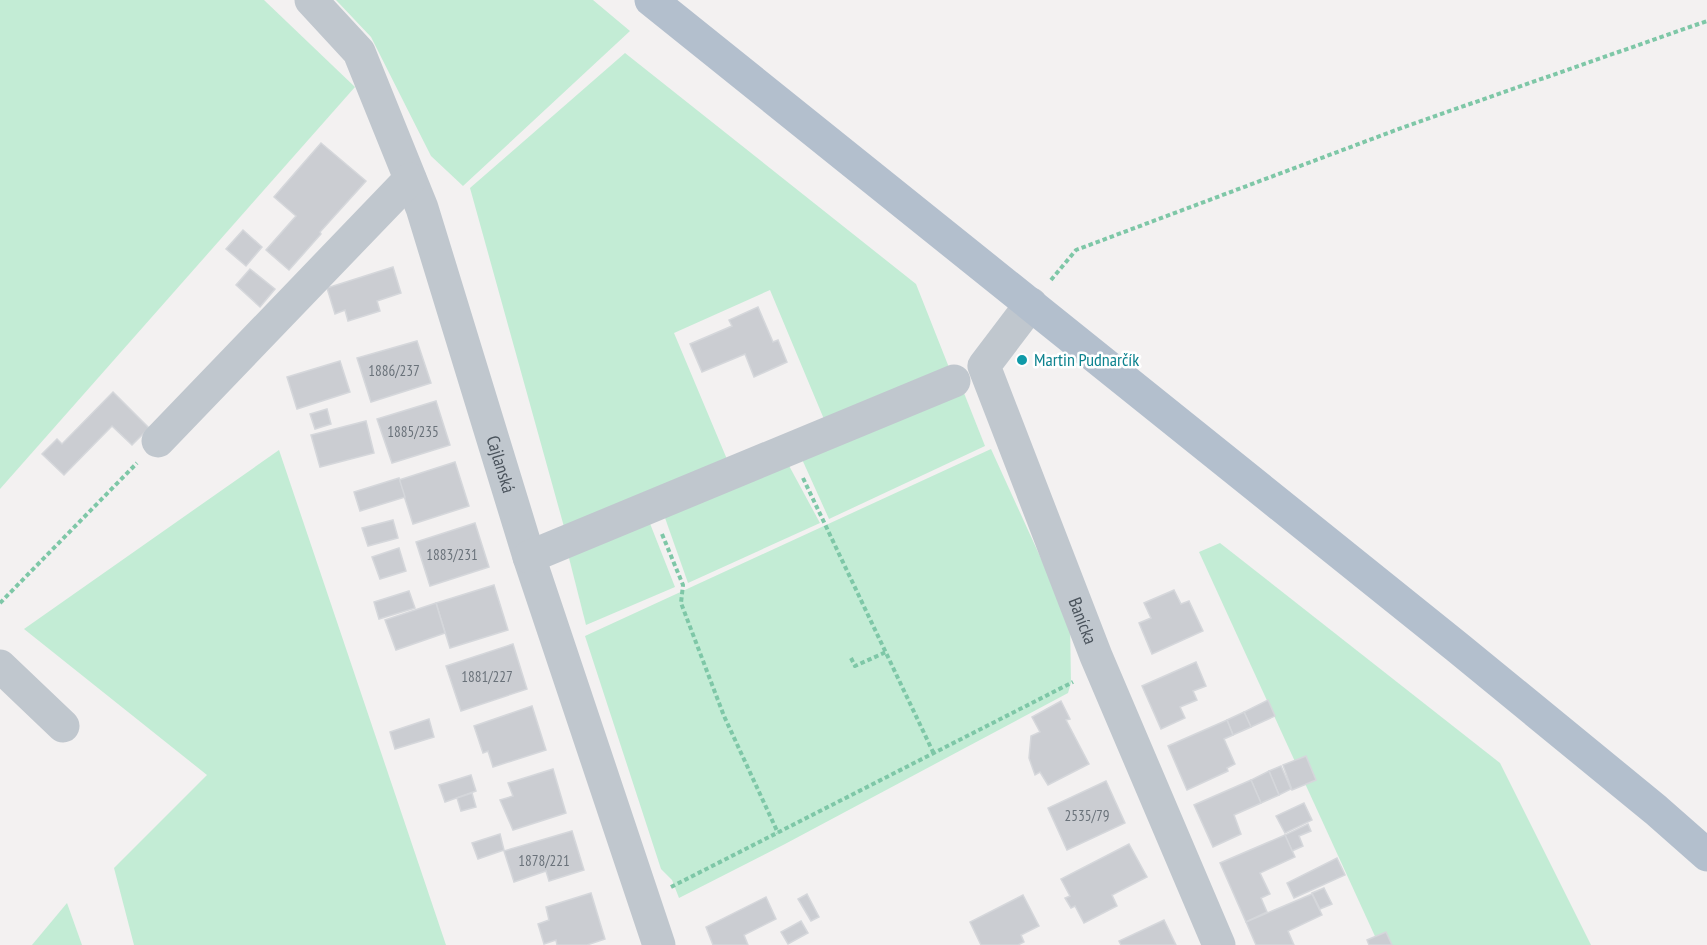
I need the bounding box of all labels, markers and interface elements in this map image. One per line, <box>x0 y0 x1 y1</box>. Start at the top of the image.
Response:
place label: Martin Pudnarčík <box>1034 348 1139 371</box>
marker: Martin Pudnarčík <box>1015 353 1029 367</box>
house number: 1886/237 <box>368 361 420 380</box>
house number: 1885/235 <box>387 422 439 441</box>
street label: Cajlanská <box>481 433 521 495</box>
house number: 1883/231 <box>426 545 478 564</box>
street label: Banícka <box>1063 594 1102 647</box>
house number: 1881/227 <box>461 667 513 686</box>
house number: 2535/79 <box>1065 806 1109 825</box>
house number: 1878/221 <box>518 851 570 870</box>

